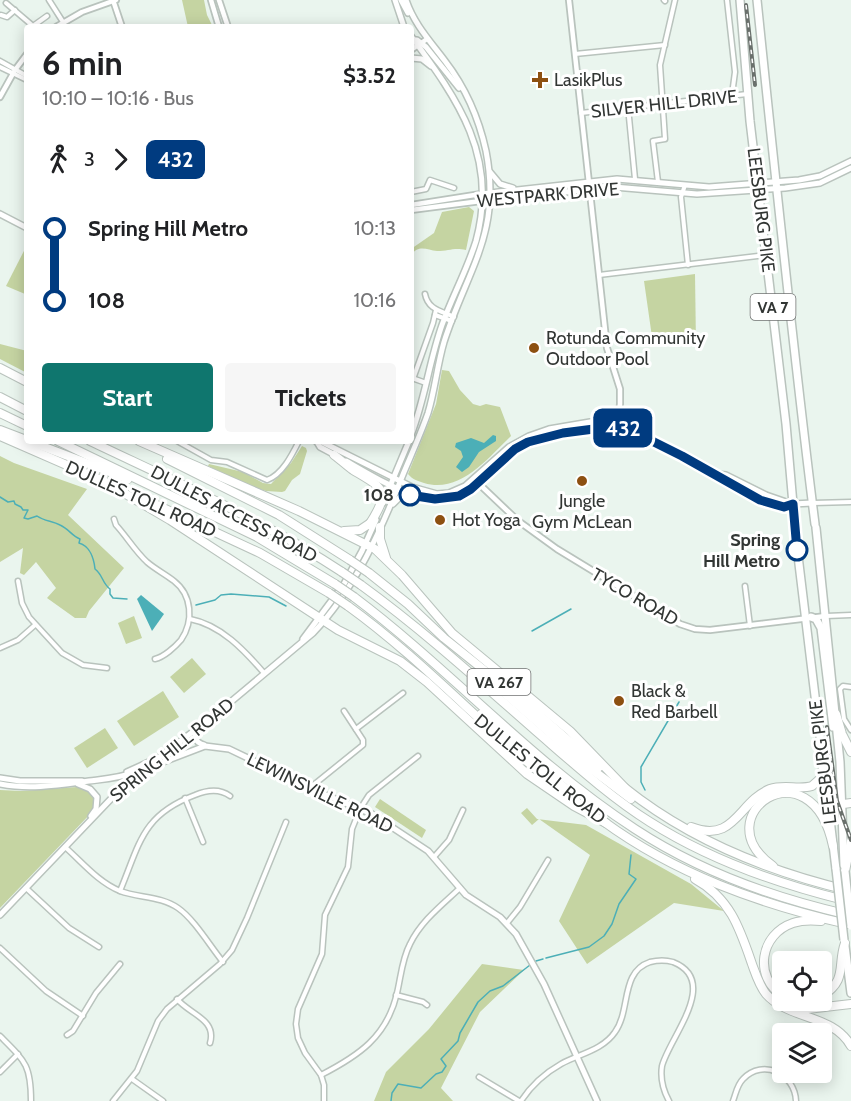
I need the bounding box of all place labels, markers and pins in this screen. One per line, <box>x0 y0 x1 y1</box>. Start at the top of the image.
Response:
place label: LasikPlus <box>554 69 622 91</box>
marker: LasikPlus <box>531 71 549 89</box>
place label: Rotunda Community Outdoor Pool <box>546 327 705 370</box>
marker: Rotunda Community Outdoor Pool <box>527 341 541 355</box>
marker: Jungle Gym McLean <box>575 474 589 488</box>
place label: 108 <box>364 484 394 506</box>
marker: 108 <box>399 484 421 506</box>
place label: Jungle Gym McLean <box>532 490 632 533</box>
place label: Hot Yoga <box>452 509 521 531</box>
marker: Hot Yoga <box>433 513 447 527</box>
place label: Spring Hill Metro <box>703 529 780 572</box>
marker: Spring Hill Metro <box>786 539 808 561</box>
place label: Black & Red Barbell <box>631 680 718 723</box>
marker: Black & Red Barbell <box>612 694 626 708</box>

